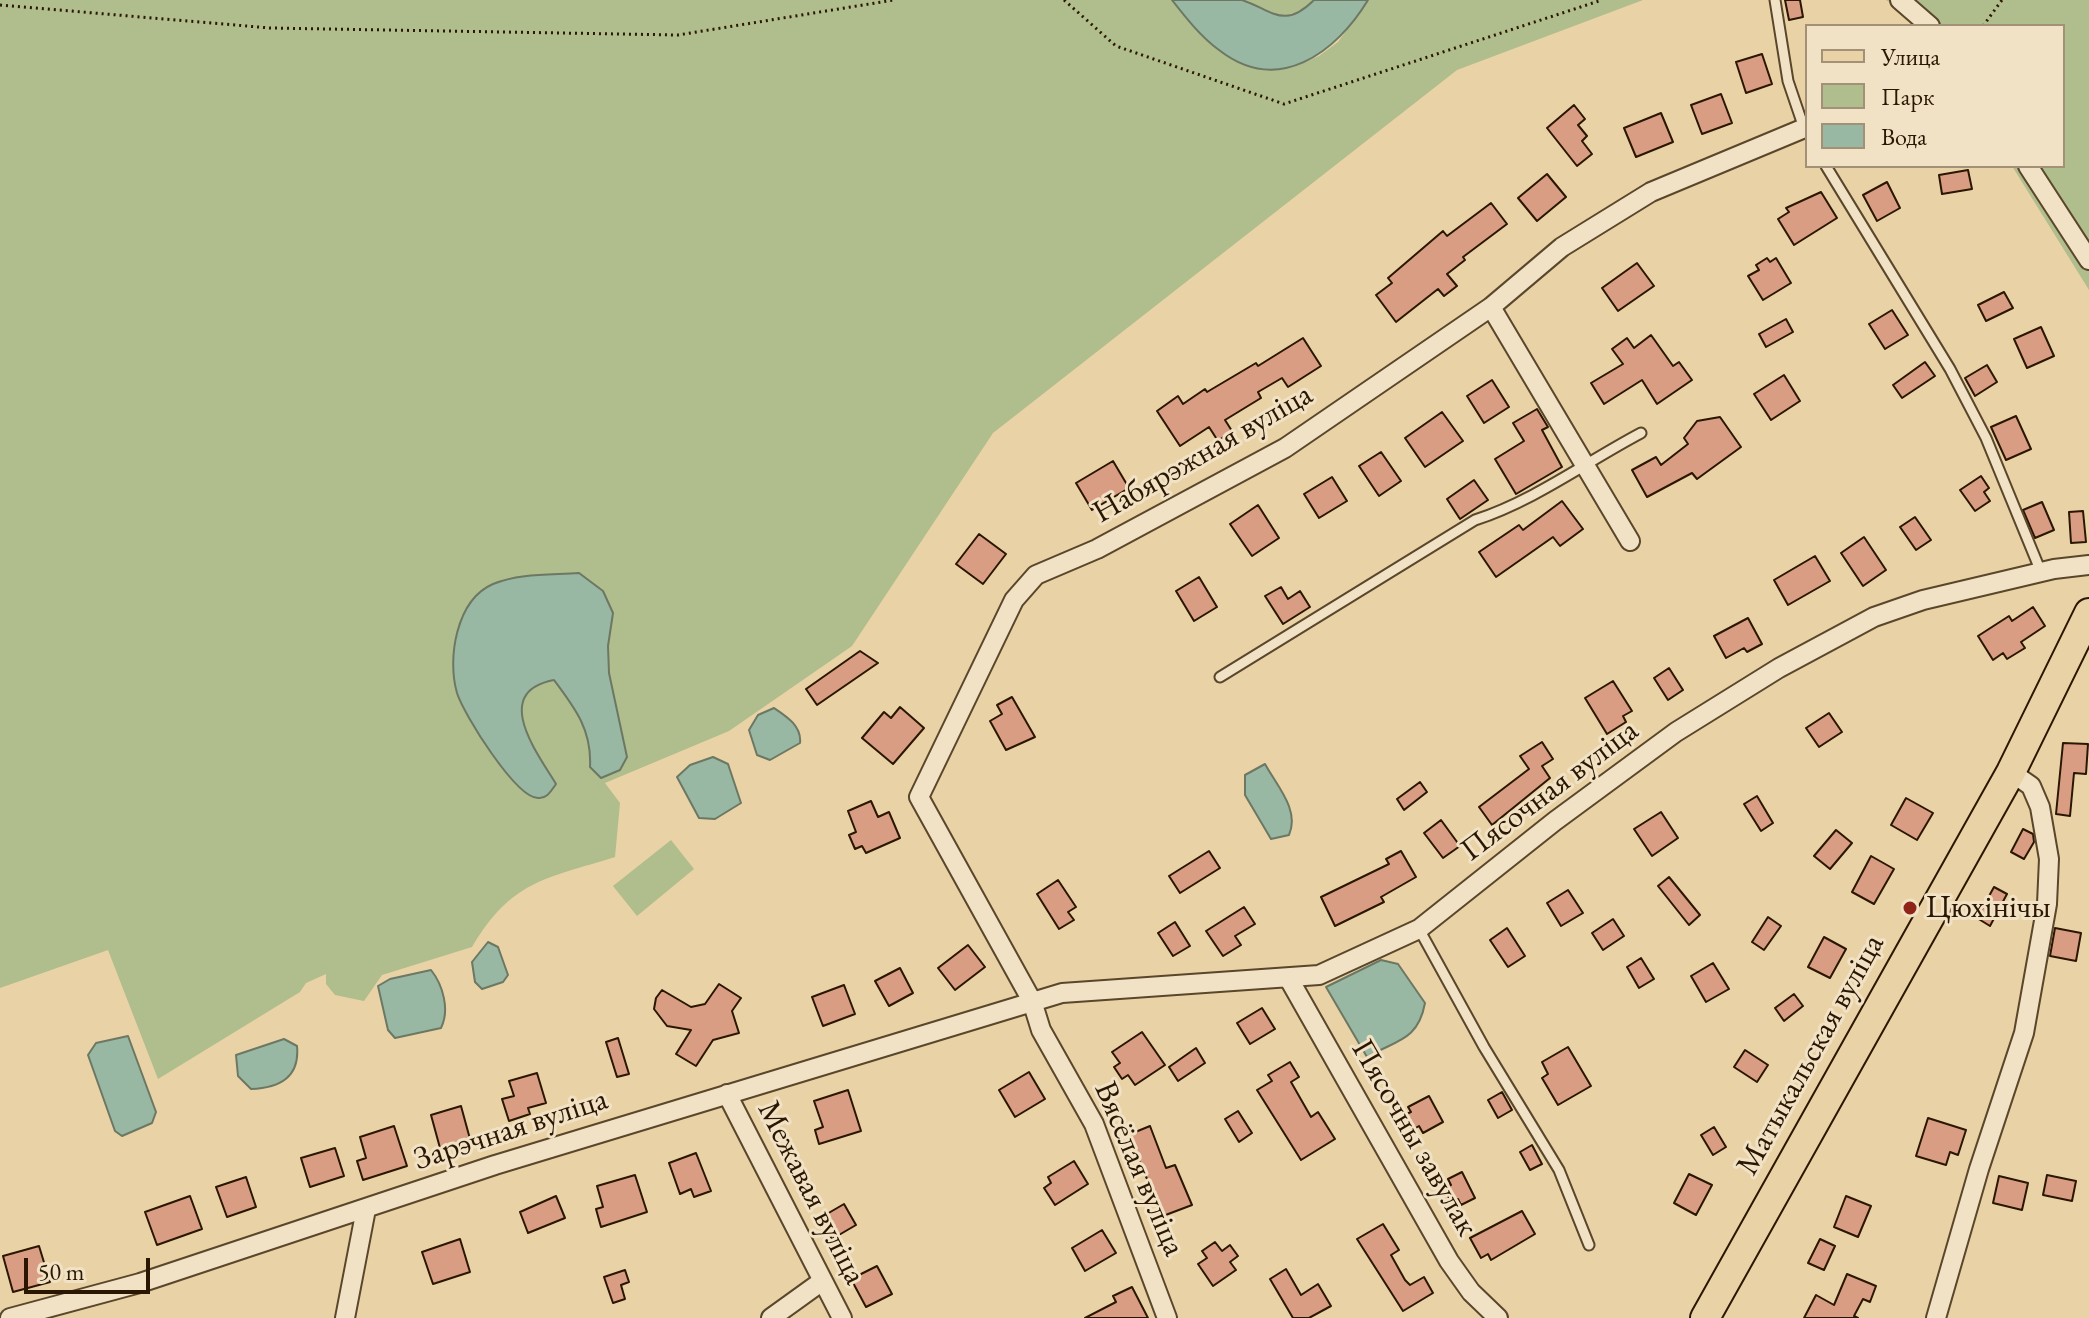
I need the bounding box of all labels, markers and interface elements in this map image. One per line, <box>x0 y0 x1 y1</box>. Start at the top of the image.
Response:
legend <box>1805 24 2065 168</box>
text: Улица <box>1881 41 1940 72</box>
text: Парк <box>1881 81 1934 112</box>
text: Вода <box>1881 121 1927 152</box>
street label: Набярэжная вуліца <box>1086 376 1320 532</box>
street label: Пясочная вуліца <box>1454 712 1646 870</box>
place label: Цюхінічы <box>1926 889 2051 927</box>
marker: Цюхінічы <box>1901 899 1919 917</box>
street label: Матыкальская вуліца <box>1729 928 1893 1182</box>
street label: Пясочны завулак <box>1342 1033 1486 1243</box>
street label: Вясёлая вуліца <box>1085 1076 1193 1262</box>
street label: Зарэчная вуліца <box>409 1081 613 1179</box>
street label: Межавая вуліца <box>748 1095 874 1291</box>
scale bar <box>28 1242 154 1292</box>
text: 50 m <box>38 1256 85 1287</box>

